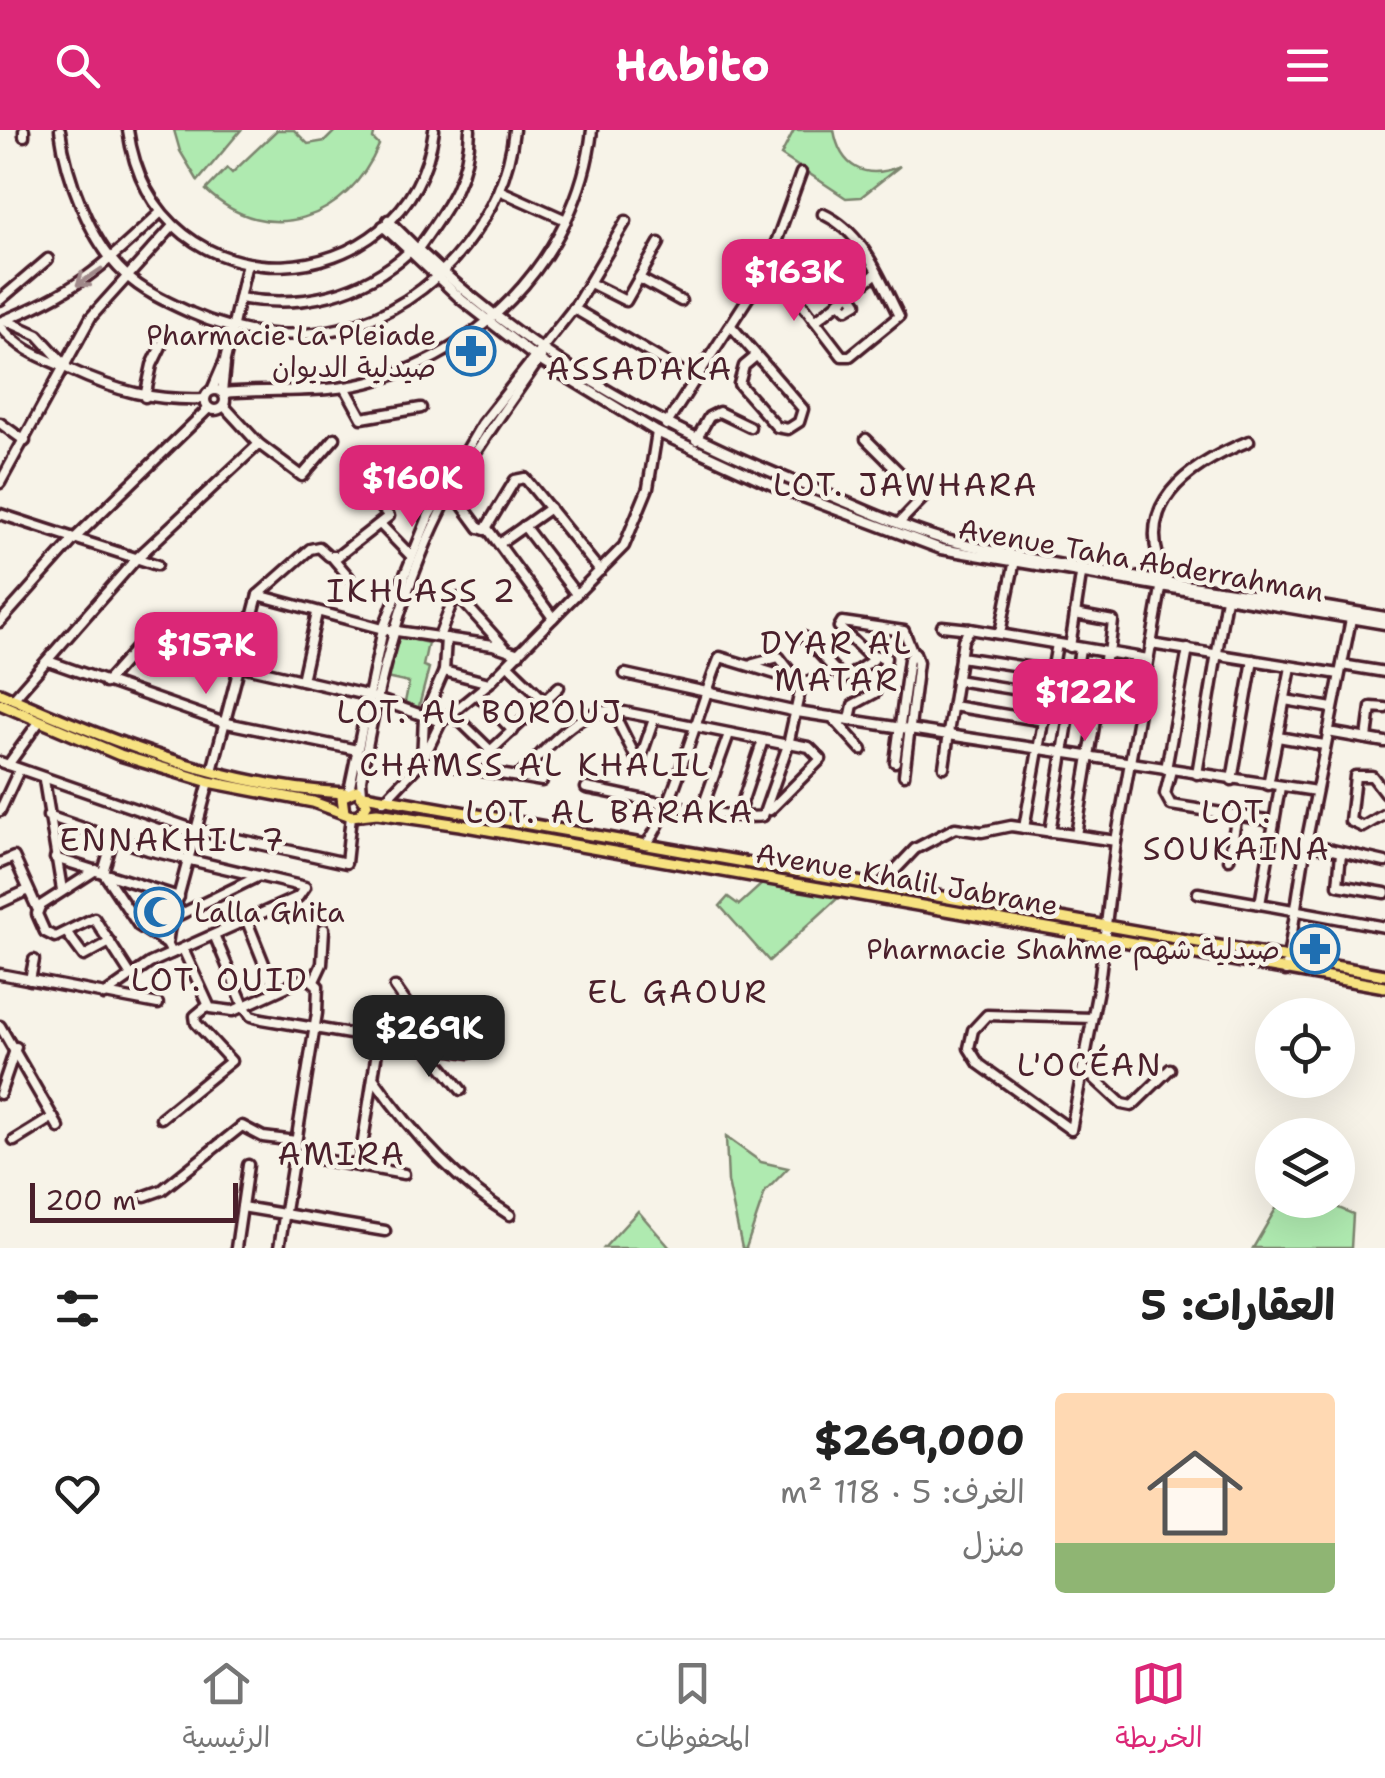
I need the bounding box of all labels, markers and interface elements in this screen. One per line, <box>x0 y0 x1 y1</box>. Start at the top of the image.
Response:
text: Habito <box>615 35 770 95</box>
icon: search <box>50 38 105 93</box>
icon: menu <box>1280 38 1335 93</box>
pin: $163K <box>724 239 864 324</box>
text: $163K <box>744 250 844 293</box>
one-way arrow <box>75 266 103 287</box>
place label: Pharmacie La Pleiade صيدلية الديوان <box>146 316 436 386</box>
pharmacy icon: Pharmacie La Pleiade صيدلية الديوان <box>445 325 497 377</box>
district label: ASSADAKA <box>546 347 734 390</box>
pin: $160K <box>342 445 482 530</box>
text: $160K <box>361 456 463 499</box>
district label: LOT. JAWHARA <box>773 463 1039 506</box>
street label: Avenue Taha Abderrahman <box>955 509 1327 611</box>
district label: IKHLASS 2 <box>326 569 518 612</box>
pin: $157K <box>136 612 276 697</box>
district label: DYAR AL MATAR <box>761 621 913 701</box>
text: $157K <box>156 623 256 666</box>
pin: $122K <box>1015 659 1155 744</box>
text: $122K <box>1035 670 1135 713</box>
district label: LOT. AL BOROUJ <box>337 690 623 733</box>
district label: CHAMSS AL KHALIL <box>359 743 711 786</box>
district label: LOT. AL BARAKA <box>465 790 755 833</box>
district label: LOT. SOUKAINA <box>1143 790 1331 870</box>
district label: ENNAKHIL 7 <box>59 818 287 861</box>
street label: Avenue Khalil Jabrane <box>753 834 1061 924</box>
mosque icon: Lalla Ghita <box>133 886 185 938</box>
place label: Lalla Ghita <box>194 893 345 931</box>
pharmacy icon: Pharmacie Shahme صيدلية شهم <box>1289 923 1341 975</box>
place label: Pharmacie Shahme صيدلية شهم <box>866 930 1280 971</box>
district label: LOT. OUID <box>131 958 309 1001</box>
district label: EL GAOUR <box>587 970 769 1013</box>
pin: $269K <box>359 995 499 1080</box>
map controls <box>1255 998 1355 1218</box>
button: locate <box>1255 998 1355 1098</box>
text: $269K <box>375 1006 483 1049</box>
district label: L'OCÉAN <box>1017 1043 1163 1086</box>
button: layers <box>1255 1118 1355 1218</box>
district label: AMIRA <box>278 1132 406 1175</box>
scale bar <box>30 1178 238 1222</box>
text: 200 m <box>45 1181 136 1219</box>
text: العقارات: 5 <box>1141 1277 1335 1333</box>
icon: filters <box>50 1281 105 1336</box>
text: $269,000 <box>814 1412 1025 1468</box>
icon: home <box>1135 1433 1255 1553</box>
icon: heart <box>50 1466 105 1521</box>
text: الغرف: 5 · 118 m² <box>780 1470 1025 1513</box>
text: منزل <box>962 1523 1025 1566</box>
tab: الرئيسية <box>182 1656 270 1762</box>
tab: المحفوظات <box>635 1656 750 1762</box>
tab: الخريطة <box>1115 1656 1203 1762</box>

